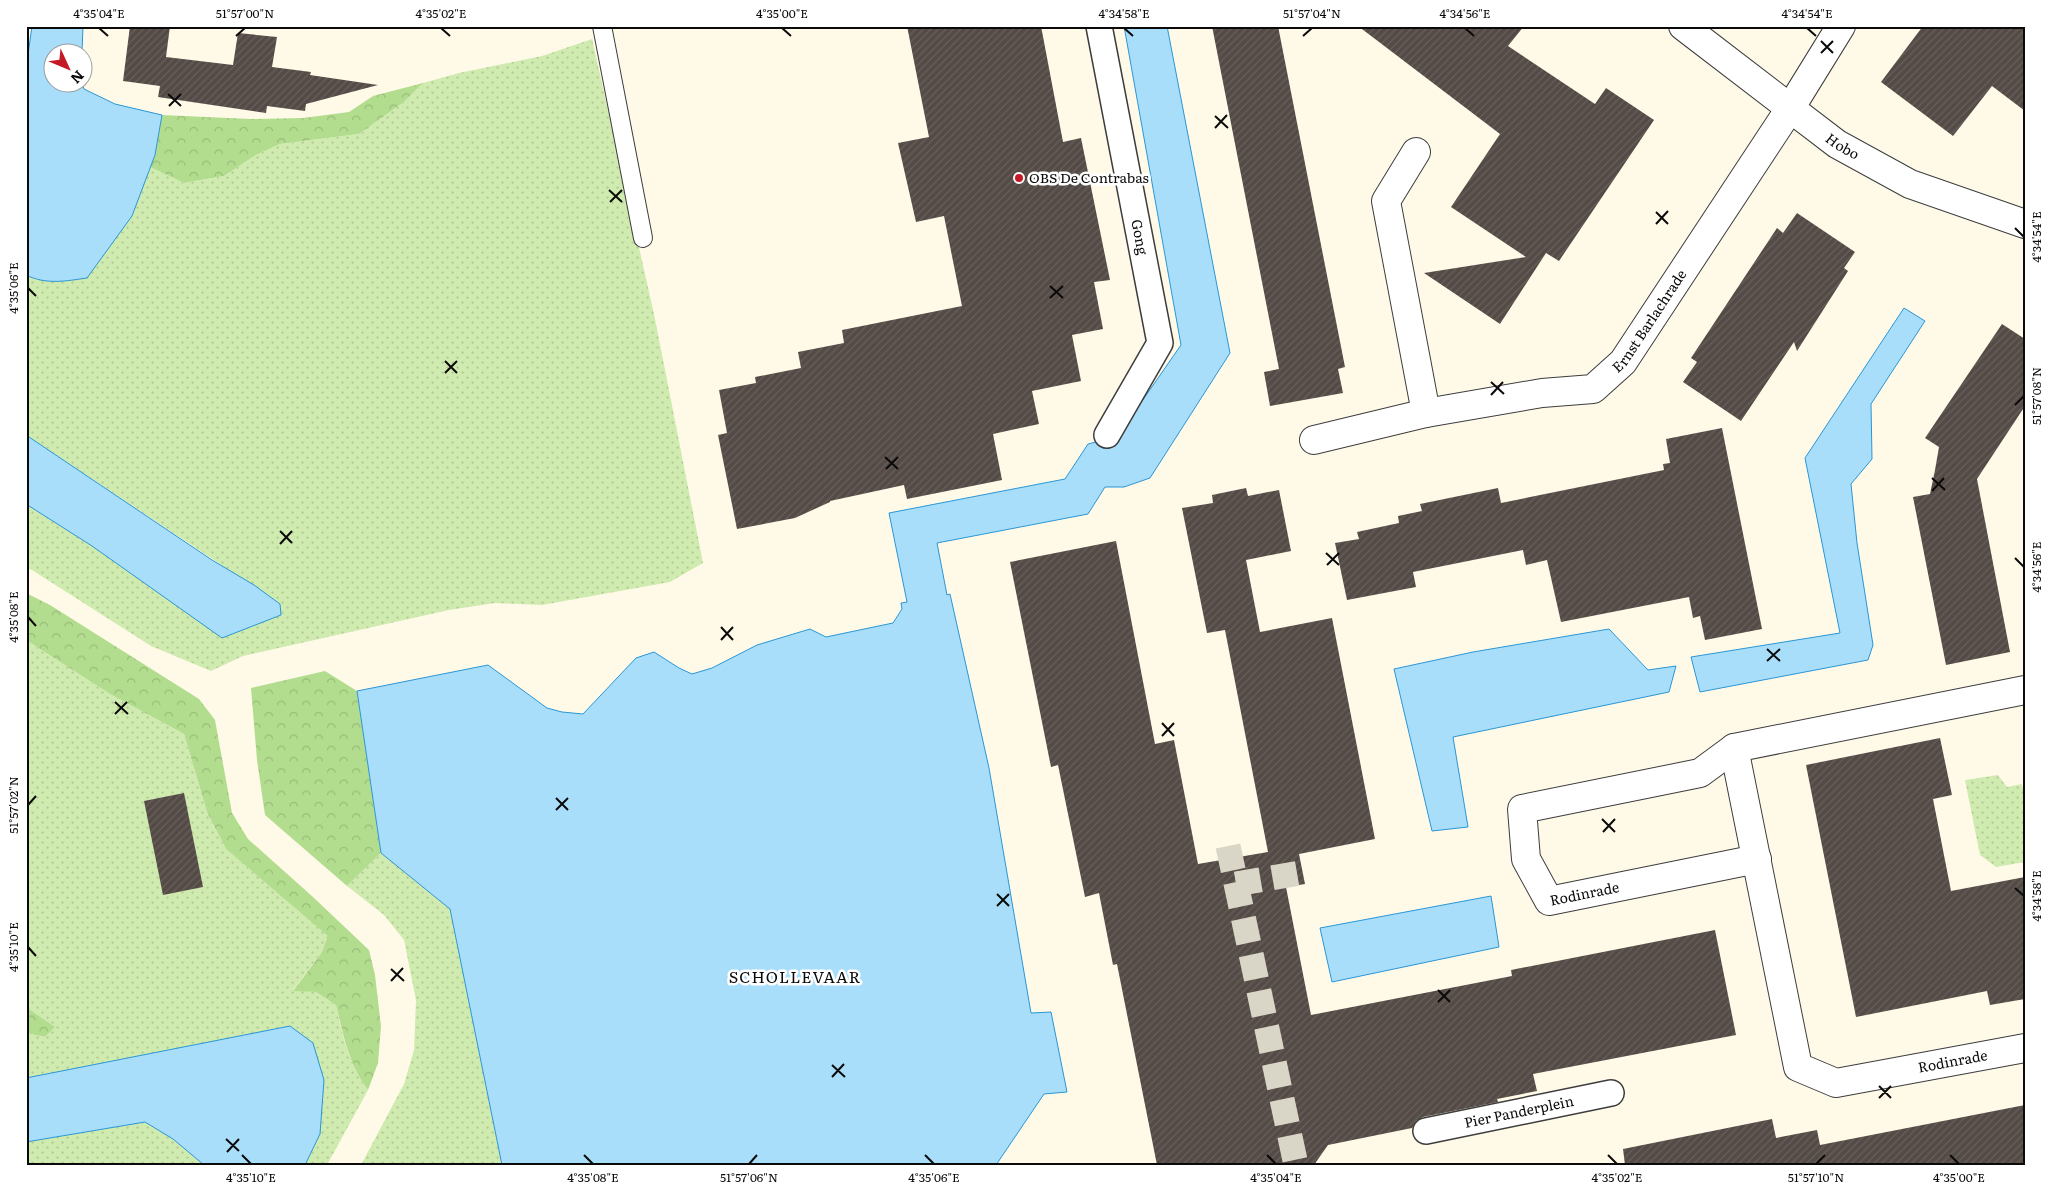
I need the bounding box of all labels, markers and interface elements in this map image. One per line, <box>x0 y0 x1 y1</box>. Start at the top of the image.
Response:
text: 4°35'04"E <box>73 4 125 22</box>
text: 51°57'00"N <box>216 4 274 22</box>
text: 4°35'02"E <box>416 4 467 22</box>
text: 4°35'00"E <box>756 4 808 22</box>
text: 4°34'58"E <box>1098 4 1150 22</box>
text: 51°57'04"N <box>1283 4 1341 22</box>
text: 4°34'56"E <box>1439 4 1491 22</box>
text: 4°34'54"E <box>1781 4 1833 22</box>
north arrow <box>42 42 92 92</box>
text: N <box>67 67 89 89</box>
street label: Hobo <box>1822 128 1863 163</box>
place label: OBS De Contrabas <box>1029 167 1149 187</box>
marker: OBS De Contrabas <box>1013 172 1025 184</box>
text: 4°34'54"E <box>2027 211 2045 263</box>
street label: Gong <box>1127 218 1154 257</box>
text: 4°35'06"E <box>4 262 22 314</box>
street label: Ernst Barlachrade <box>1607 265 1690 376</box>
text: 51°57'08"N <box>2027 367 2045 425</box>
text: 4°34'56"E <box>2027 541 2045 593</box>
text: 4°35'08"E <box>4 591 22 643</box>
text: 51°57'02"N <box>4 776 22 834</box>
text: 4°34'58"E <box>2027 870 2045 922</box>
street label: Rodinrade <box>1548 876 1621 910</box>
text: 4°35'10"E <box>4 922 22 972</box>
district label: SCHOLLEVAAR <box>729 964 861 988</box>
street label: Rodinrade <box>1916 1044 1989 1077</box>
street label: Pier Panderplein <box>1462 1090 1575 1132</box>
text: 4°35'10"E <box>226 1168 276 1186</box>
text: 4°35'08"E <box>567 1168 619 1186</box>
text: 51°57'06"N <box>720 1168 778 1186</box>
text: 4°35'06"E <box>908 1168 960 1186</box>
text: 4°35'04"E <box>1250 1168 1302 1186</box>
text: 4°35'02"E <box>1592 1168 1643 1186</box>
text: 51°57'10"N <box>1788 1168 1844 1186</box>
text: 4°35'00"E <box>1933 1168 1985 1186</box>

